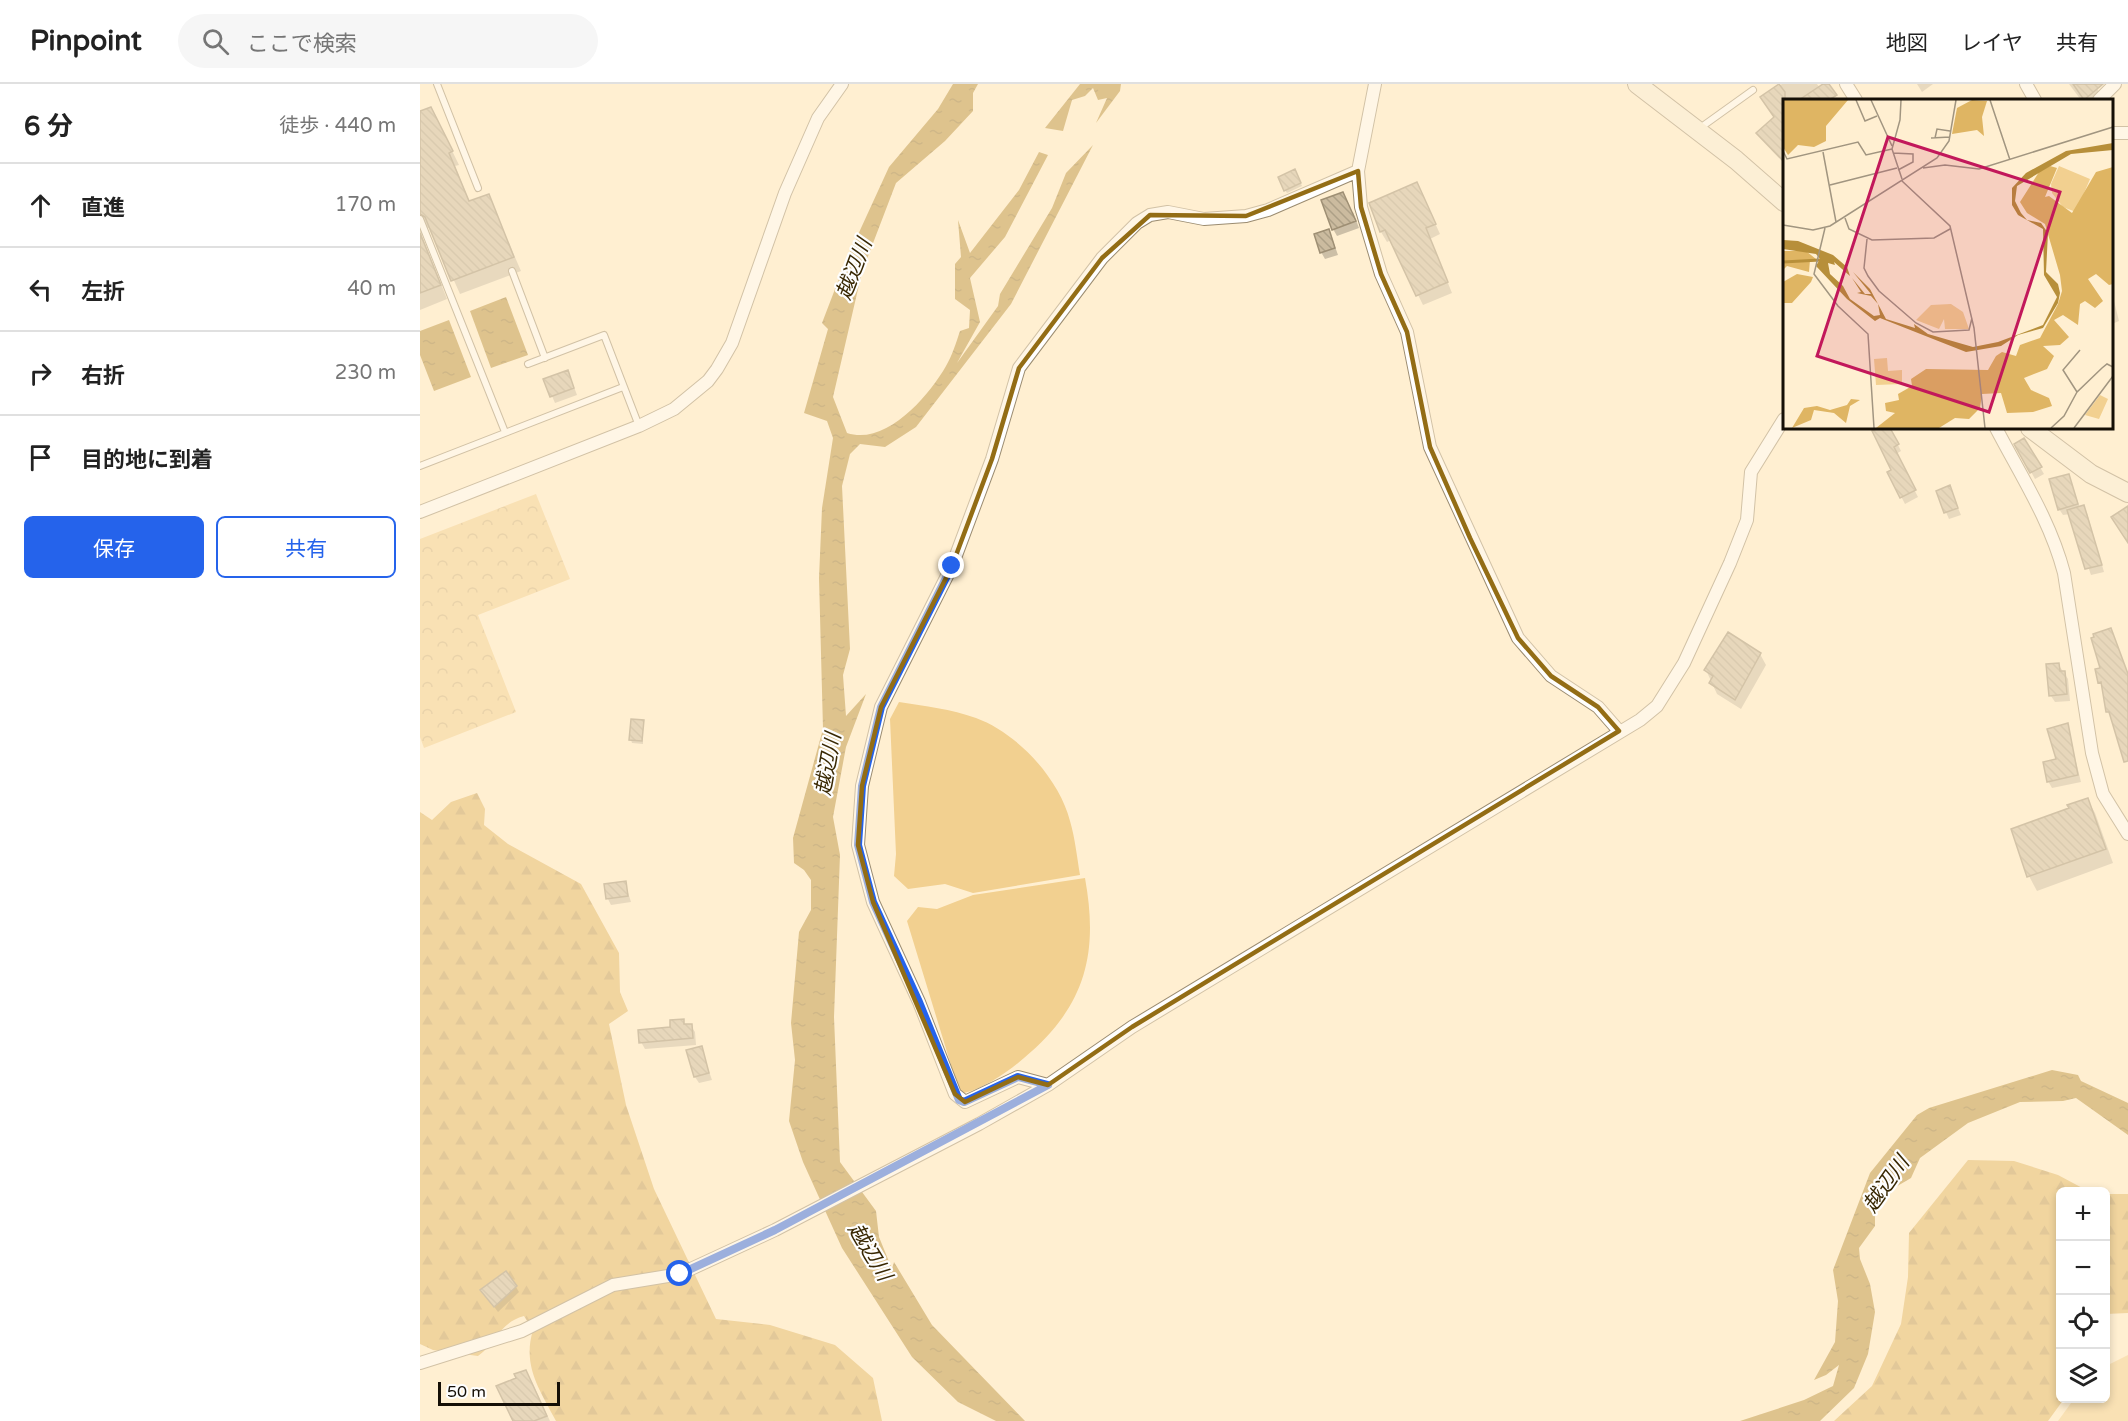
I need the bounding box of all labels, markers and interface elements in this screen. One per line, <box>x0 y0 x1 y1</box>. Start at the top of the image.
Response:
search box <box>178 14 598 68</box>
text: Pinpoint <box>30 24 142 58</box>
icon: search <box>199 25 232 58</box>
text: ここで検索 <box>247 31 357 57</box>
text: 地図 <box>1886 31 1928 56</box>
text: レイヤ <box>1961 31 2023 56</box>
text: 共有 <box>2056 31 2098 56</box>
inset map <box>1783 99 2113 429</box>
text: 6 分 <box>24 111 73 142</box>
text: 徒歩 · 440 m <box>279 114 396 138</box>
icon: ahead <box>24 189 57 222</box>
text: 170 m <box>335 193 396 217</box>
text: 直進 <box>81 195 125 221</box>
water label: 越辺川 <box>832 233 878 303</box>
icon: left <box>24 273 57 306</box>
text: 40 m <box>347 277 396 301</box>
text: 左折 <box>81 279 125 305</box>
icon: right <box>24 357 57 390</box>
text: 230 m <box>335 361 396 385</box>
text: 右折 <box>81 363 125 389</box>
icon: arrive <box>24 441 57 474</box>
text: 目的地に到着 <box>81 447 213 473</box>
button: 保存 <box>24 516 204 578</box>
button: 共有 <box>216 516 396 578</box>
route end <box>938 552 964 578</box>
water label: 越辺川 <box>811 729 847 797</box>
water label: 越辺川 <box>1858 1150 1916 1217</box>
map controls <box>2056 1187 2110 1403</box>
button: + <box>2056 1187 2110 1241</box>
water label: 越辺川 <box>843 1219 898 1287</box>
button: − <box>2056 1241 2110 1295</box>
route start <box>666 1260 692 1286</box>
button: locate <box>2056 1295 2110 1349</box>
button: layers <box>2056 1349 2110 1403</box>
scale bar <box>438 1379 560 1406</box>
text: 50 m <box>447 1382 486 1402</box>

